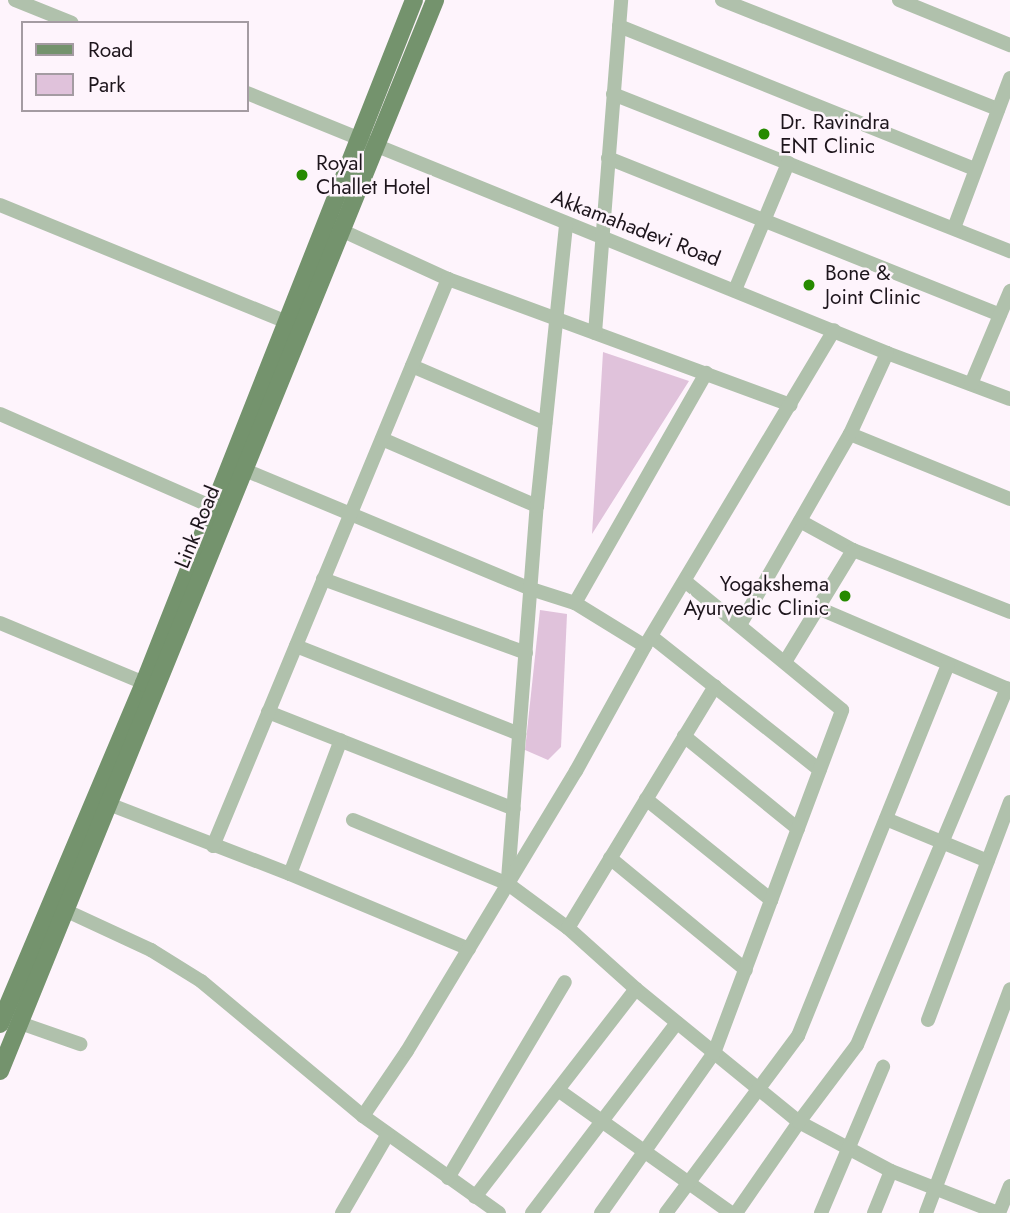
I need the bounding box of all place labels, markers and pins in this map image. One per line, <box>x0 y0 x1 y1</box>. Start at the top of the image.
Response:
place label: Dr. Ravindra ENT Clinic <box>780 109 890 159</box>
marker: Dr. Ravindra ENT Clinic <box>754 124 774 144</box>
place label: Royal Challet Hotel <box>316 150 430 200</box>
marker: Royal Challet Hotel <box>294 167 310 183</box>
place label: Bone & Joint Clinic <box>825 260 921 310</box>
marker: Bone & Joint Clinic <box>799 275 819 295</box>
place label: Yogakshema Ayurvedic Clinic <box>683 571 829 621</box>
marker: Yogakshema Ayurvedic Clinic <box>835 586 855 606</box>

